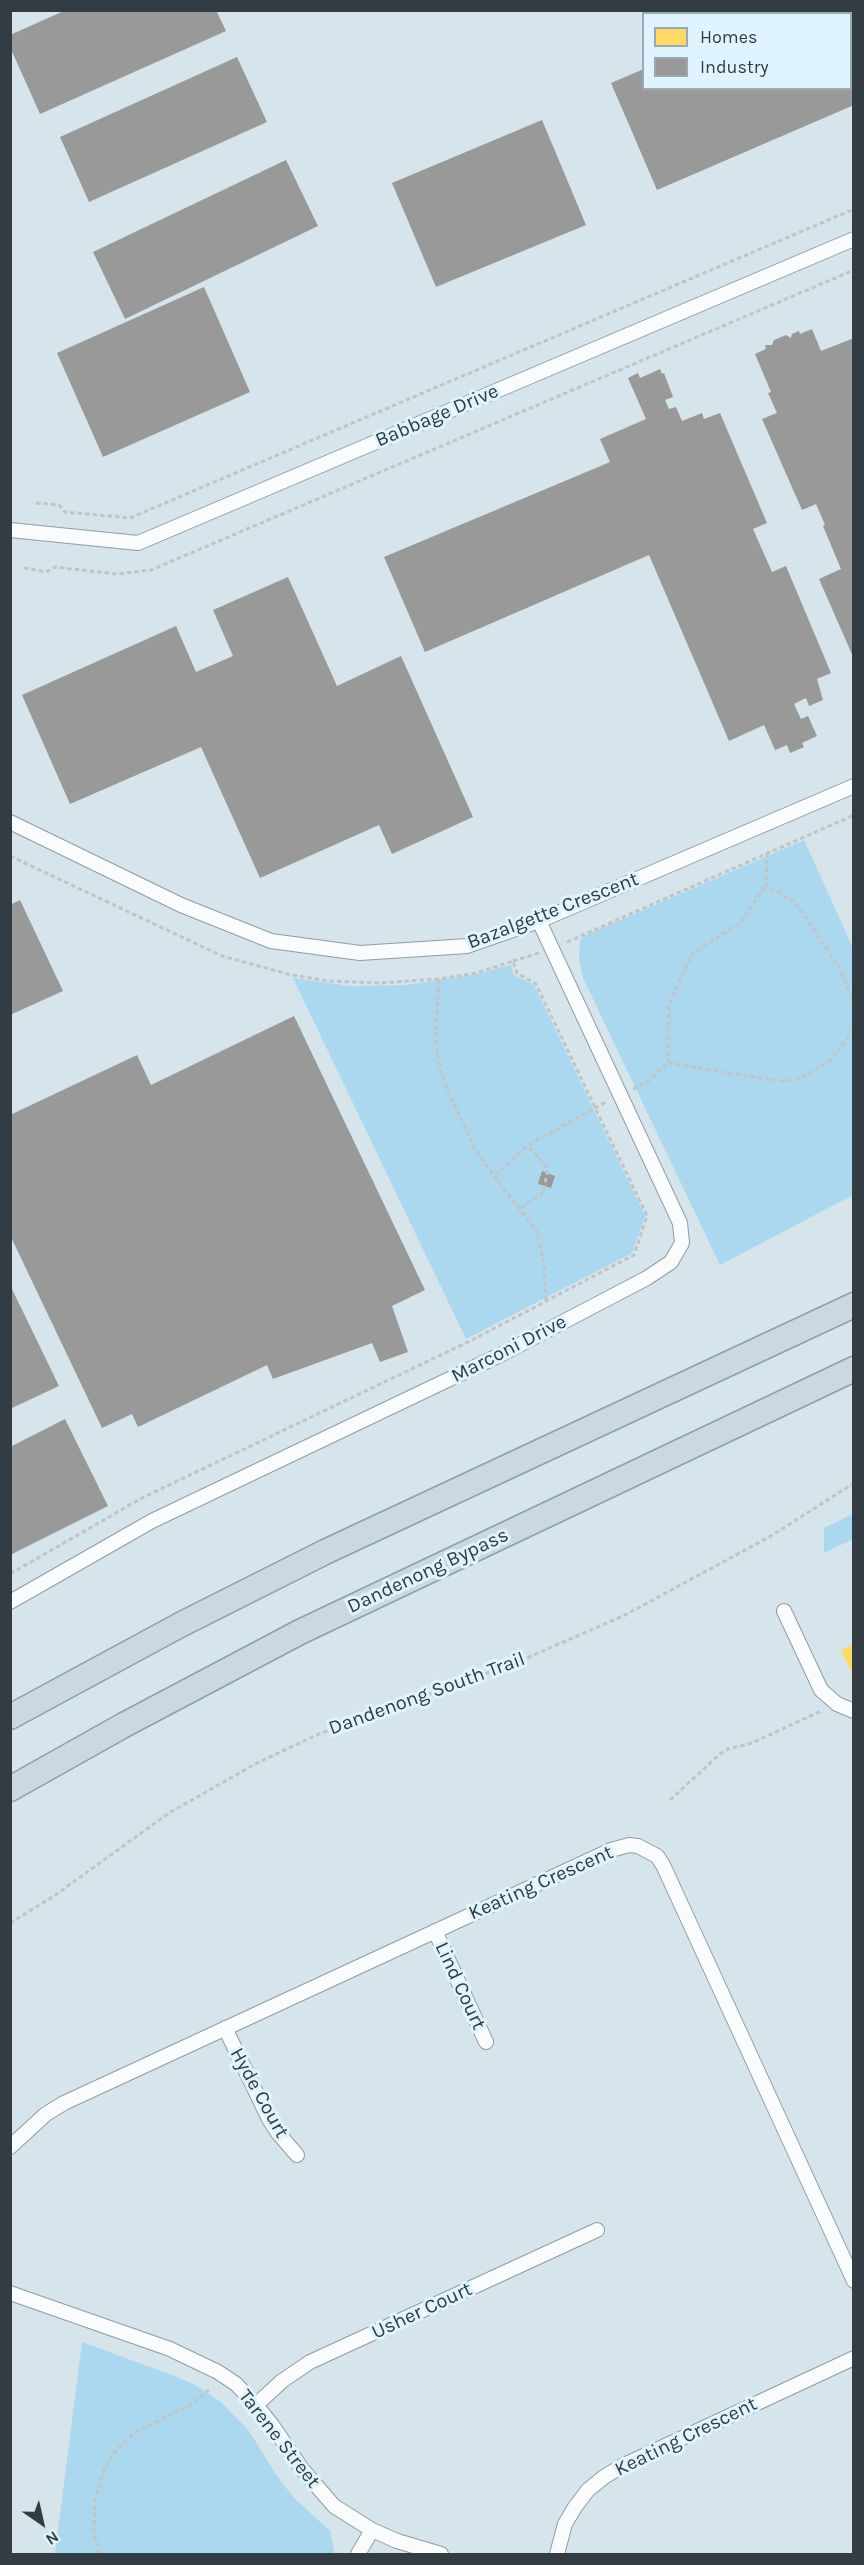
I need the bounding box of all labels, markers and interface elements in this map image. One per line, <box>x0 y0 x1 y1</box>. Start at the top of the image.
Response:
legend <box>642 12 852 90</box>
text: Homes <box>700 26 757 48</box>
text: Industry <box>700 56 769 78</box>
street label: Babbage Drive <box>372 379 502 453</box>
street label: Bazalgette Crescent <box>464 867 642 955</box>
street label: Marconi Drive <box>447 1310 571 1388</box>
street label: Dandenong Bypass <box>344 1523 512 1619</box>
street label: Dandenong South Trail <box>325 1647 529 1741</box>
street label: Keating Crescent <box>465 1840 617 1926</box>
street label: Lind Court <box>429 1938 491 2034</box>
street label: Hyde Court <box>224 2044 294 2142</box>
street label: Usher Court <box>368 2277 476 2345</box>
street label: Tarene Street <box>233 2385 325 2493</box>
street label: Keating Crescent <box>611 2392 761 2482</box>
north arrow <box>12 2493 72 2553</box>
text: N <box>42 2527 62 2549</box>

